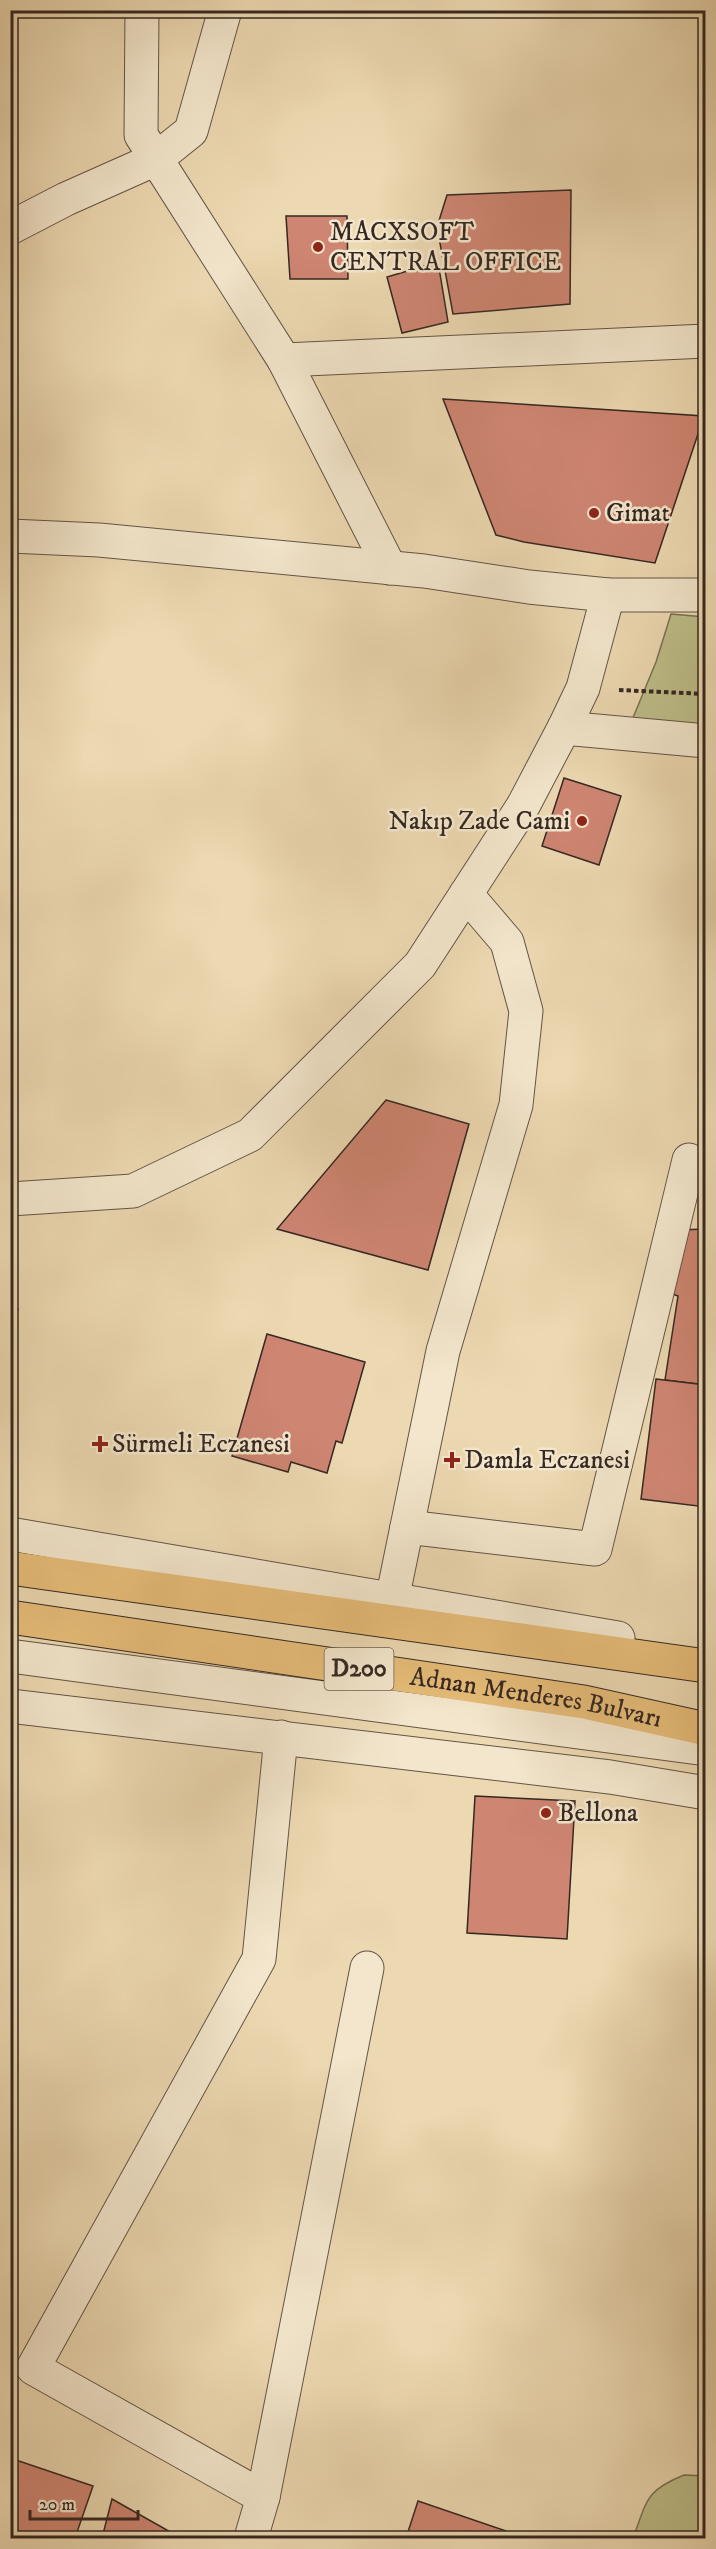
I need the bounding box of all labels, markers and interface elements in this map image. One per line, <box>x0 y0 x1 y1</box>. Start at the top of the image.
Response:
place label: MACXSOFT CENTRAL OFFICE <box>330 216 561 279</box>
marker: MACXSOFT CENTRAL OFFICE <box>311 240 325 254</box>
place label: Gimat <box>606 497 670 530</box>
marker: Gimat <box>587 506 601 520</box>
place label: Nakıp Zade Cami <box>388 805 570 838</box>
marker: Nakıp Zade Cami <box>575 814 589 828</box>
place label: Sürmeli Eczanesi <box>112 1428 290 1461</box>
marker: Sürmeli Eczanesi <box>93 1437 107 1451</box>
place label: Damla Eczanesi <box>464 1444 630 1477</box>
marker: Damla Eczanesi <box>445 1453 459 1467</box>
road number: D200 <box>324 1648 394 1690</box>
street label: Adnan Menderes Bulvarı <box>408 1660 665 1735</box>
place label: Bellona <box>558 1797 638 1830</box>
marker: Bellona <box>539 1806 553 1820</box>
scale bar <box>30 2483 138 2521</box>
text: 20 m <box>39 2494 75 2516</box>

